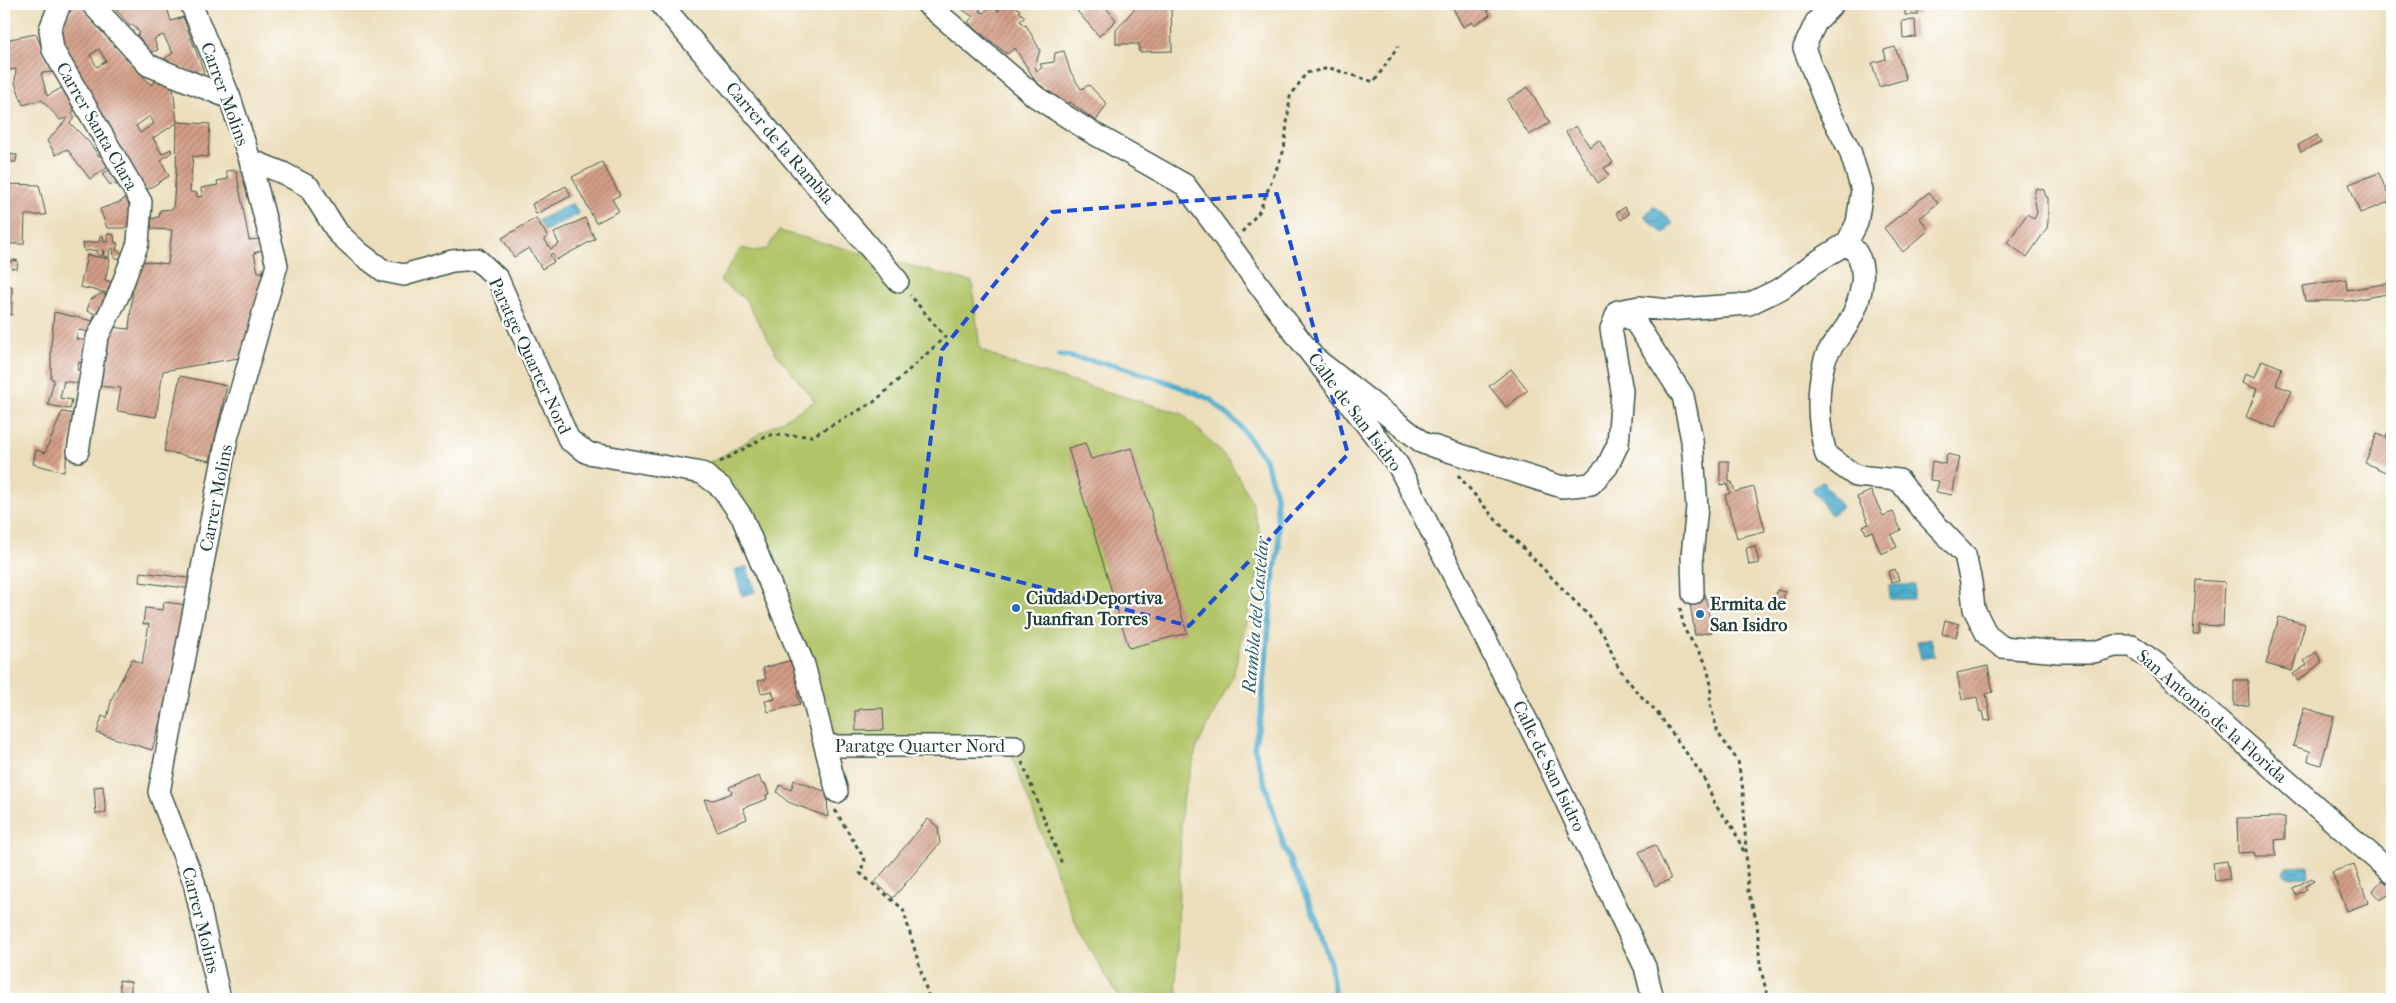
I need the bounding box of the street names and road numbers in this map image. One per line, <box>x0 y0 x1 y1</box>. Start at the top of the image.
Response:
street label: Carrer Molins <box>196 40 253 149</box>
street label: Carrer Santa Clara <box>51 59 142 194</box>
street label: Carrer de la Rambla <box>721 78 839 209</box>
street label: Paratge Quarter Nord <box>484 275 575 438</box>
street label: Calle de San Isidro <box>1303 349 1406 476</box>
street label: Carrer Molins <box>196 442 237 553</box>
street label: San Antonio de la Florida <box>2132 645 2292 788</box>
street label: Calle de San Isidro <box>1508 697 1589 835</box>
street label: Paratge Quarter Nord <box>835 736 1005 757</box>
street label: Carrer Molins <box>177 865 224 976</box>

